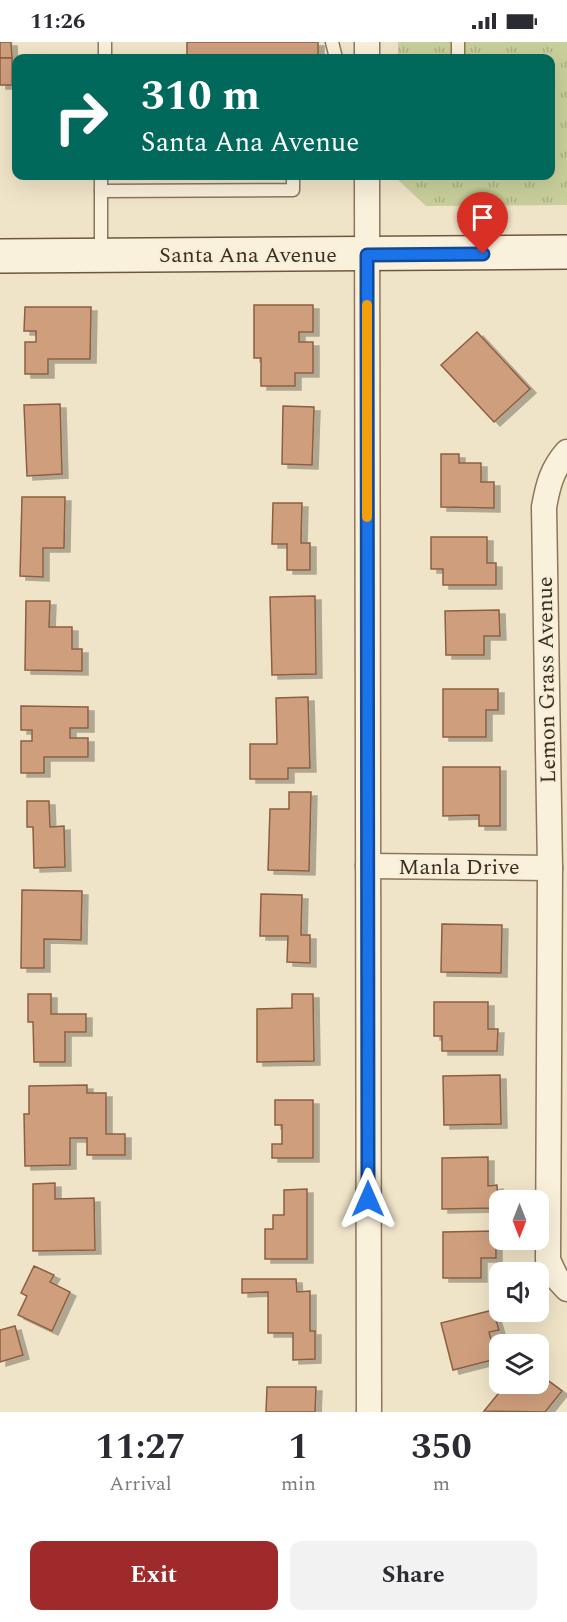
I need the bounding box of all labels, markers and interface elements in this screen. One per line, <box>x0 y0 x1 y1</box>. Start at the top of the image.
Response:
text: 11:26 <box>30 5 85 38</box>
text: 310 m <box>141 65 260 128</box>
icon: right <box>42 78 120 156</box>
text: Santa Ana Avenue <box>141 122 359 164</box>
pin <box>457 192 508 254</box>
icon: arrive <box>466 201 499 234</box>
street label: Santa Ana Avenue <box>159 239 337 272</box>
street label: Lemon Grass Avenue <box>529 576 565 784</box>
street label: Manla Drive <box>398 851 520 884</box>
position arrow <box>336 1167 400 1231</box>
north arrow <box>489 1190 549 1250</box>
map controls <box>489 1190 549 1394</box>
button: sound <box>489 1262 549 1322</box>
button: layers <box>489 1334 549 1394</box>
text: 11:27 <box>95 1420 186 1475</box>
text: 1 <box>288 1420 309 1475</box>
text: 350 <box>411 1420 472 1475</box>
text: Arrival <box>109 1469 172 1499</box>
text: min <box>281 1469 316 1499</box>
text: m <box>433 1469 450 1499</box>
button: Exit <box>30 1541 278 1610</box>
button: Share <box>290 1541 537 1610</box>

